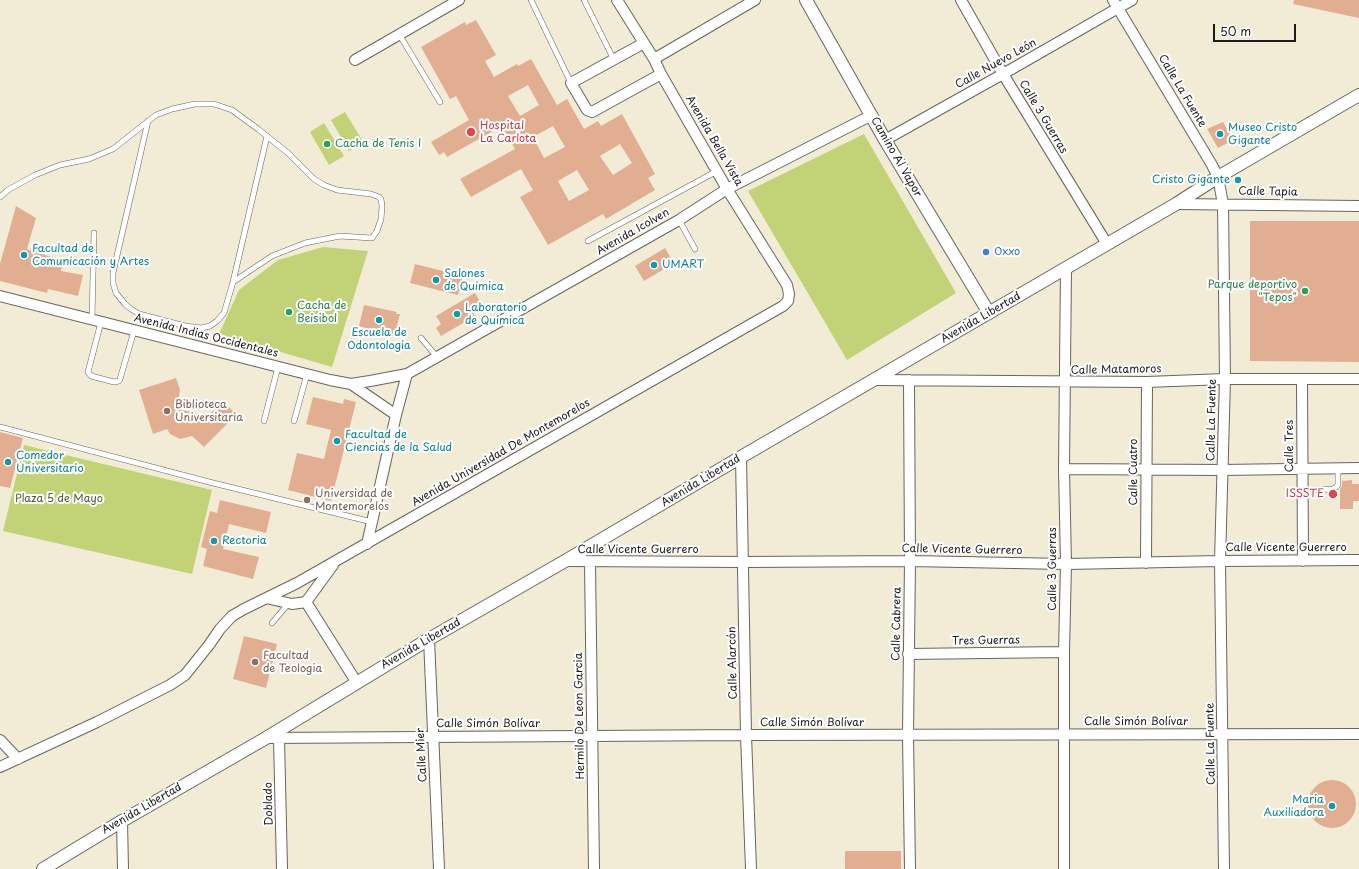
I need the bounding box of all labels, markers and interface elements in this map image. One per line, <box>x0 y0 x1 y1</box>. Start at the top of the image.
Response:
scale bar <box>1215 16 1298 42</box>
text: 50 m <box>1220 22 1251 40</box>
street label: Calle Nuevo León <box>953 36 1039 92</box>
street label: Calle La Fuente <box>1155 52 1209 130</box>
street label: Calle 3 Guerras <box>1016 78 1070 156</box>
street label: Avenida Bella Vista <box>683 93 745 189</box>
street label: Camino Al Vapor <box>868 115 924 199</box>
place label: Hospital La Carlota <box>480 119 536 145</box>
place label: Museo Cristo Gigante <box>1228 121 1297 147</box>
marker: Hospital La Carlota <box>465 126 477 138</box>
marker: Museo Cristo Gigante <box>1215 129 1225 139</box>
place label: Cacha de Tenis I <box>335 137 421 151</box>
marker: Cacha de Tenis I <box>322 139 332 149</box>
place label: Cristo Gigante <box>1152 173 1230 187</box>
marker: Cristo Gigante <box>1233 175 1243 185</box>
street label: Calle Tapia <box>1238 185 1298 199</box>
street label: Avenida Icolven <box>594 206 672 258</box>
place label: Facultad de Comunicación y Artes <box>32 242 149 268</box>
place label: Oxxo <box>994 245 1020 259</box>
marker: Oxxo <box>981 247 991 257</box>
marker: Facultad de Comunicación y Artes <box>19 250 29 260</box>
place label: UMART <box>662 258 704 272</box>
marker: UMART <box>649 260 659 270</box>
place label: Salones de Quimica <box>444 267 504 293</box>
marker: Salones de Quimica <box>431 275 441 285</box>
place label: Parque deportivo "Tepos" <box>1208 278 1297 304</box>
marker: Parque deportivo "Tepos" <box>1300 286 1310 296</box>
street label: Avenida Libertad <box>939 290 1023 346</box>
place label: Cacha de Beisibol <box>297 299 346 325</box>
place label: Laboratorio de Quimica <box>465 301 527 327</box>
marker: Cacha de Beisibol <box>284 307 294 317</box>
marker: Laboratorio de Quimica <box>452 309 462 319</box>
street label: Avenida Indias Occidentales <box>133 312 279 360</box>
marker: Escuela de Odontologia <box>374 315 384 325</box>
place label: Escuela de Odontologia <box>347 326 411 352</box>
street label: Calle Matamoros <box>1070 363 1162 377</box>
street label: Calle La Fuente <box>1205 379 1219 461</box>
street label: Avenida Universidad De Montemorelos <box>410 396 592 510</box>
place label: Biblioteca Universitaria <box>175 398 243 424</box>
marker: Biblioteca Universitaria <box>162 406 172 416</box>
street label: Calle Tres <box>1283 420 1297 472</box>
place label: Facultad de Ciencias de la Salud <box>345 428 452 454</box>
marker: Facultad de Ciencias de la Salud <box>332 436 342 446</box>
street label: Calle Cuatro <box>1127 439 1141 505</box>
place label: Comedor Universitario <box>16 449 84 475</box>
street label: Avenida Libertad <box>659 452 743 510</box>
marker: Comedor Universitario <box>3 457 13 467</box>
place label: Universidad de Montemorelos <box>315 487 393 513</box>
place label: ISSSTE <box>1286 487 1324 501</box>
marker: ISSSTE <box>1327 488 1339 500</box>
park label: Plaza 5 de Mayo <box>15 492 103 506</box>
marker: Universidad de Montemorelos <box>302 495 312 505</box>
street label: Calle 3 Guerras <box>1046 527 1060 611</box>
place label: Rectoria <box>222 534 267 548</box>
marker: Rectoria <box>209 536 219 546</box>
street label: Calle Vicente Guerrero <box>1225 541 1347 555</box>
street label: Calle Vicente Guerrero <box>901 542 1023 558</box>
street label: Calle Vicente Guerrero <box>577 543 699 557</box>
street label: Calle Cabrera <box>890 587 904 661</box>
street label: Avenida Libertad <box>379 616 463 672</box>
street label: Calle Alarcón <box>726 626 740 700</box>
street label: Tres Guerras <box>952 634 1020 648</box>
place label: Facultad de Teologia <box>263 649 322 675</box>
street label: Hermilo De Leon Garcia <box>572 653 588 779</box>
marker: Facultad de Teologia <box>250 657 260 667</box>
street label: Calle La Fuente <box>1204 703 1218 785</box>
street label: Calle Simón Bolívar <box>1084 715 1188 729</box>
street label: Calle Simón Bolívar <box>760 716 864 730</box>
street label: Calle Simón Bolívar <box>436 717 540 731</box>
street label: Calle Mier <box>414 727 430 783</box>
street label: Avenida Libertad <box>100 781 184 837</box>
street label: Doblado <box>262 782 276 826</box>
place label: Maria Auxiliadora <box>1263 793 1324 819</box>
marker: Maria Auxiliadora <box>1327 801 1337 811</box>

